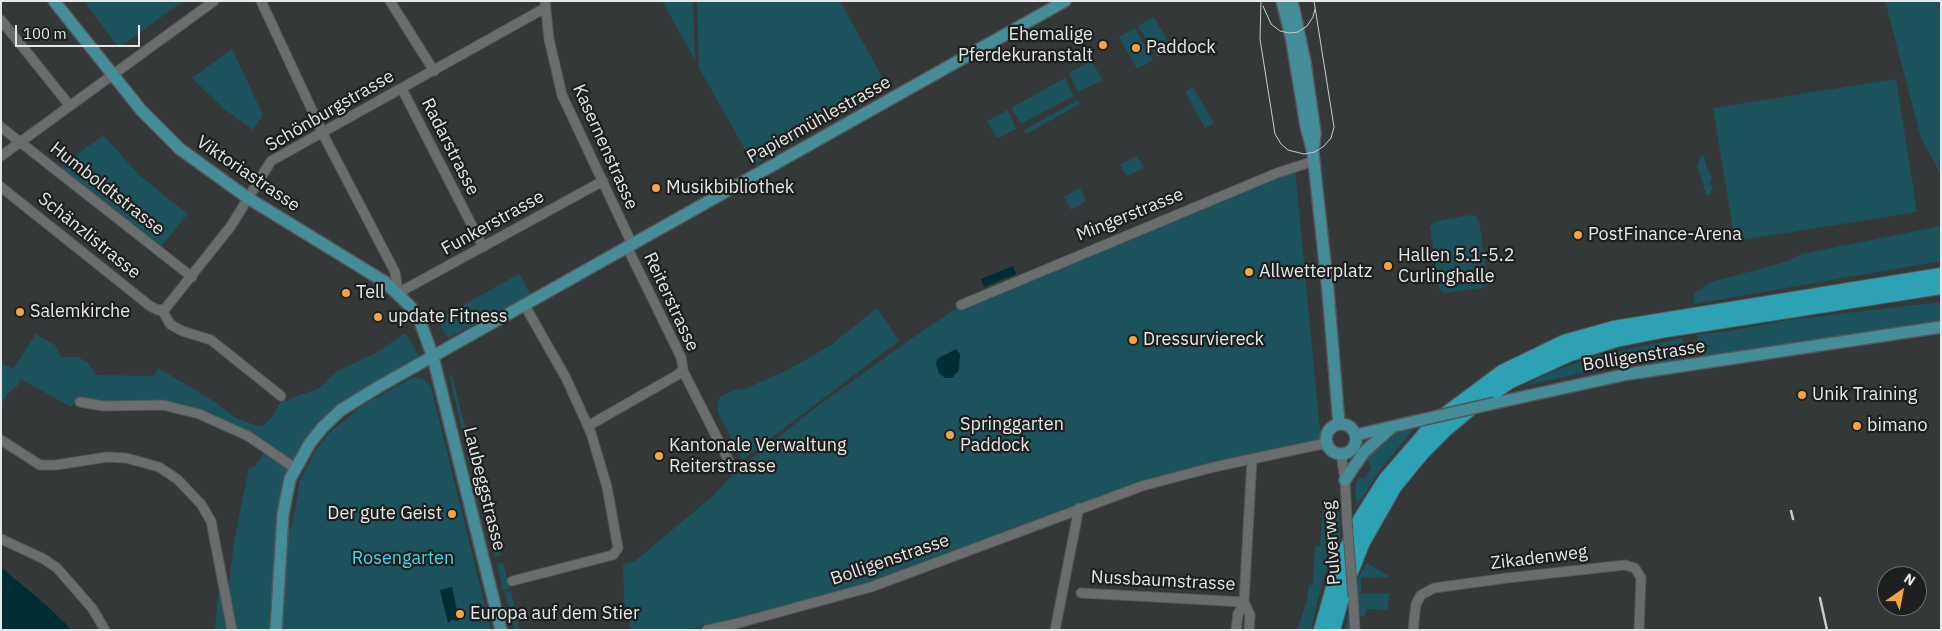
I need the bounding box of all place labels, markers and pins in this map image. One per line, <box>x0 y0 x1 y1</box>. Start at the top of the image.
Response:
place label: Ehemalige Pferdekuranstalt <box>958 24 1093 66</box>
place label: Paddock <box>1146 37 1216 59</box>
marker: Ehemalige Pferdekuranstalt <box>1097 39 1109 51</box>
marker: Paddock <box>1130 42 1142 54</box>
place label: Musikbibliothek <box>666 177 794 199</box>
marker: Musikbibliothek <box>650 182 662 194</box>
place label: PostFinance-Arena <box>1588 224 1742 246</box>
marker: PostFinance-Arena <box>1572 229 1584 241</box>
place label: Hallen 5.1-5.2 Curlinghalle <box>1398 245 1515 288</box>
marker: Hallen 5.1-5.2 Curlinghalle <box>1382 260 1394 272</box>
place label: Allwetterplatz <box>1259 261 1372 283</box>
marker: Allwetterplatz <box>1243 266 1255 278</box>
place label: Tell <box>356 282 385 304</box>
marker: Tell <box>340 287 352 299</box>
place label: Salemkirche <box>30 301 130 323</box>
marker: Salemkirche <box>14 306 26 318</box>
place label: update Fitness <box>388 306 508 328</box>
marker: update Fitness <box>372 311 384 323</box>
place label: Dressurviereck <box>1143 329 1264 351</box>
marker: Dressurviereck <box>1127 334 1139 346</box>
place label: Unik Training <box>1812 384 1917 406</box>
marker: Unik Training <box>1796 389 1808 401</box>
place label: Springgarten Paddock <box>960 414 1064 456</box>
place label: bimano <box>1867 415 1928 437</box>
marker: bimano <box>1851 420 1863 432</box>
marker: Springgarten Paddock <box>944 429 956 441</box>
place label: Kantonale Verwaltung Reiterstrasse <box>669 435 847 478</box>
marker: Kantonale Verwaltung Reiterstrasse <box>653 450 665 462</box>
place label: Der gute Geist <box>327 503 442 525</box>
marker: Der gute Geist <box>446 508 458 520</box>
place label: Europa auf dem Stier <box>470 603 640 625</box>
marker: Europa auf dem Stier <box>454 608 466 620</box>

